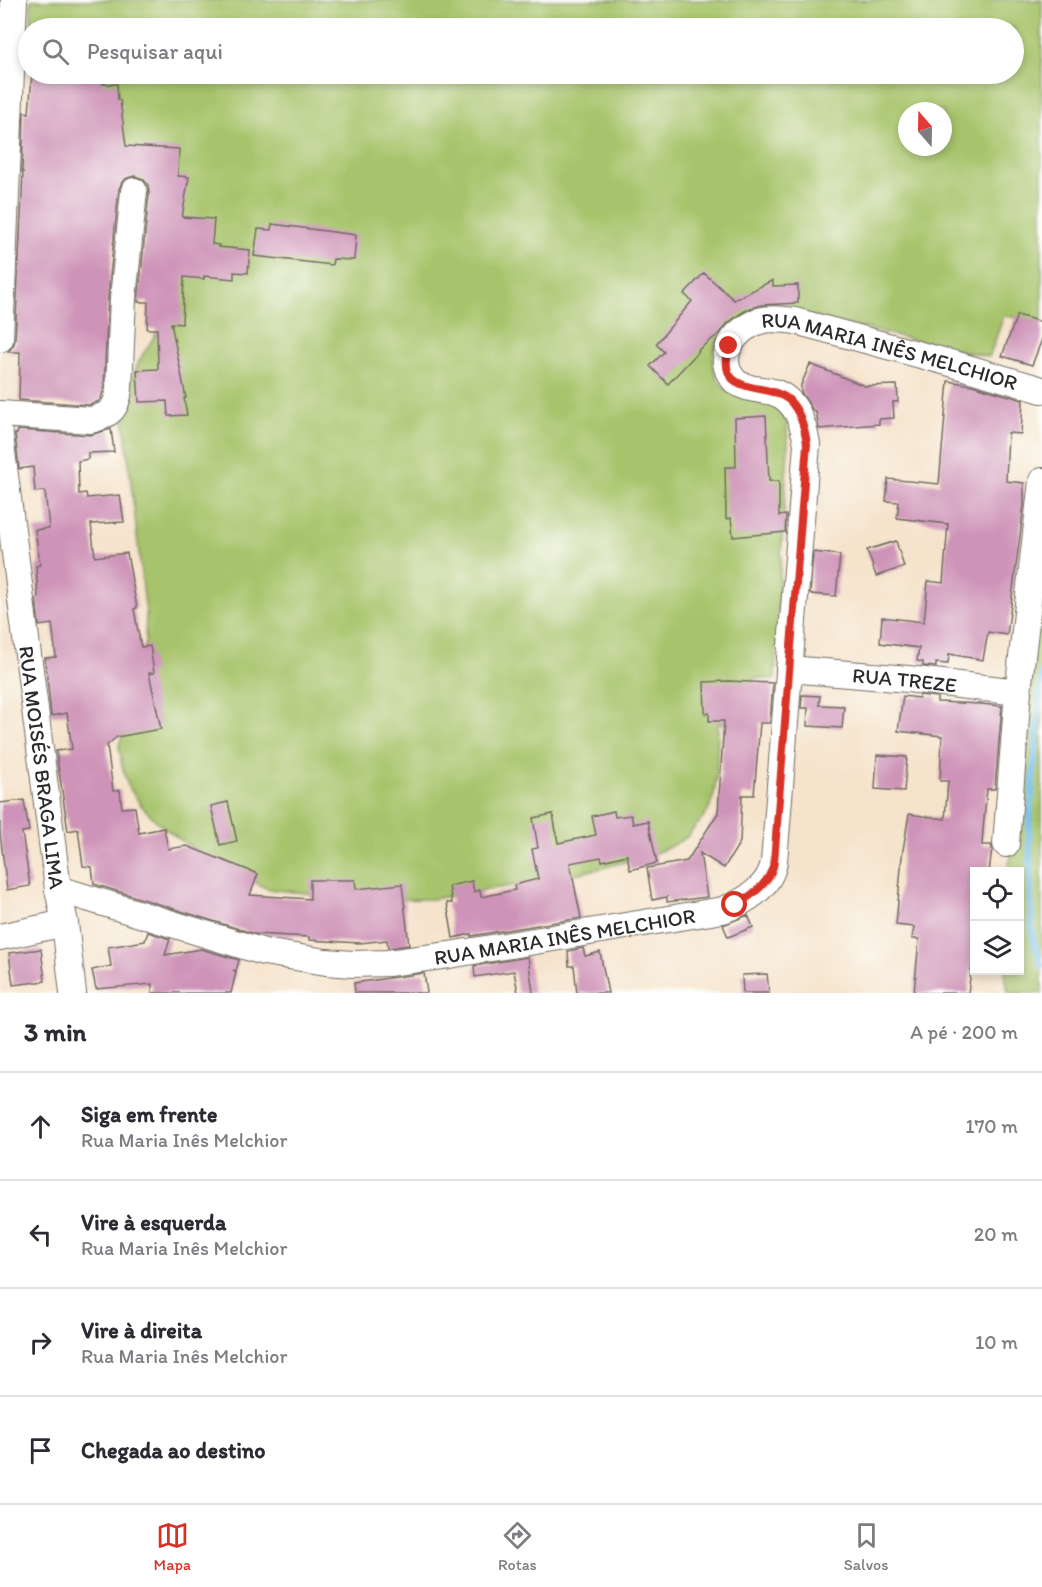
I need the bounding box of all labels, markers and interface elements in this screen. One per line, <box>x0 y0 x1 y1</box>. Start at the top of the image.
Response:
search box <box>18 18 1024 84</box>
icon: search <box>39 35 72 68</box>
text: Pesquisar aqui <box>87 38 223 65</box>
north arrow <box>898 102 952 156</box>
street label: RUA MARIA INÊS MELCHIOR <box>760 306 1021 395</box>
route end <box>715 332 741 358</box>
street label: RUA MOISÉS BRAGA LIMA <box>14 644 70 891</box>
street label: RUA TREZE <box>851 662 958 697</box>
map controls <box>970 867 1024 975</box>
button: locate <box>970 867 1024 921</box>
route start <box>721 891 747 917</box>
street label: RUA MARIA INÊS MELCHIOR <box>433 902 697 969</box>
button: layers <box>970 921 1024 975</box>
text: 3 min <box>24 1016 86 1048</box>
text: A pé · 200 m <box>910 1020 1018 1044</box>
text: Siga em frente <box>81 1101 217 1128</box>
icon: ahead <box>24 1110 57 1143</box>
text: 170 m <box>965 1114 1018 1138</box>
text: Rua Maria Inês Melchior <box>81 1128 287 1152</box>
text: Vire à esquerda <box>81 1209 226 1236</box>
icon: left <box>24 1218 57 1251</box>
text: 20 m <box>974 1222 1018 1246</box>
text: Rua Maria Inês Melchior <box>81 1236 287 1260</box>
text: Vire à direita <box>81 1317 202 1344</box>
icon: right <box>24 1326 57 1359</box>
text: 10 m <box>975 1330 1018 1354</box>
text: Rua Maria Inês Melchior <box>81 1344 287 1368</box>
icon: arrive <box>24 1434 57 1467</box>
text: Chegada ao destino <box>81 1437 265 1464</box>
tab: Mapa <box>154 1519 191 1574</box>
tab: Rotas <box>498 1519 537 1574</box>
tab: Salvos <box>844 1519 888 1574</box>

